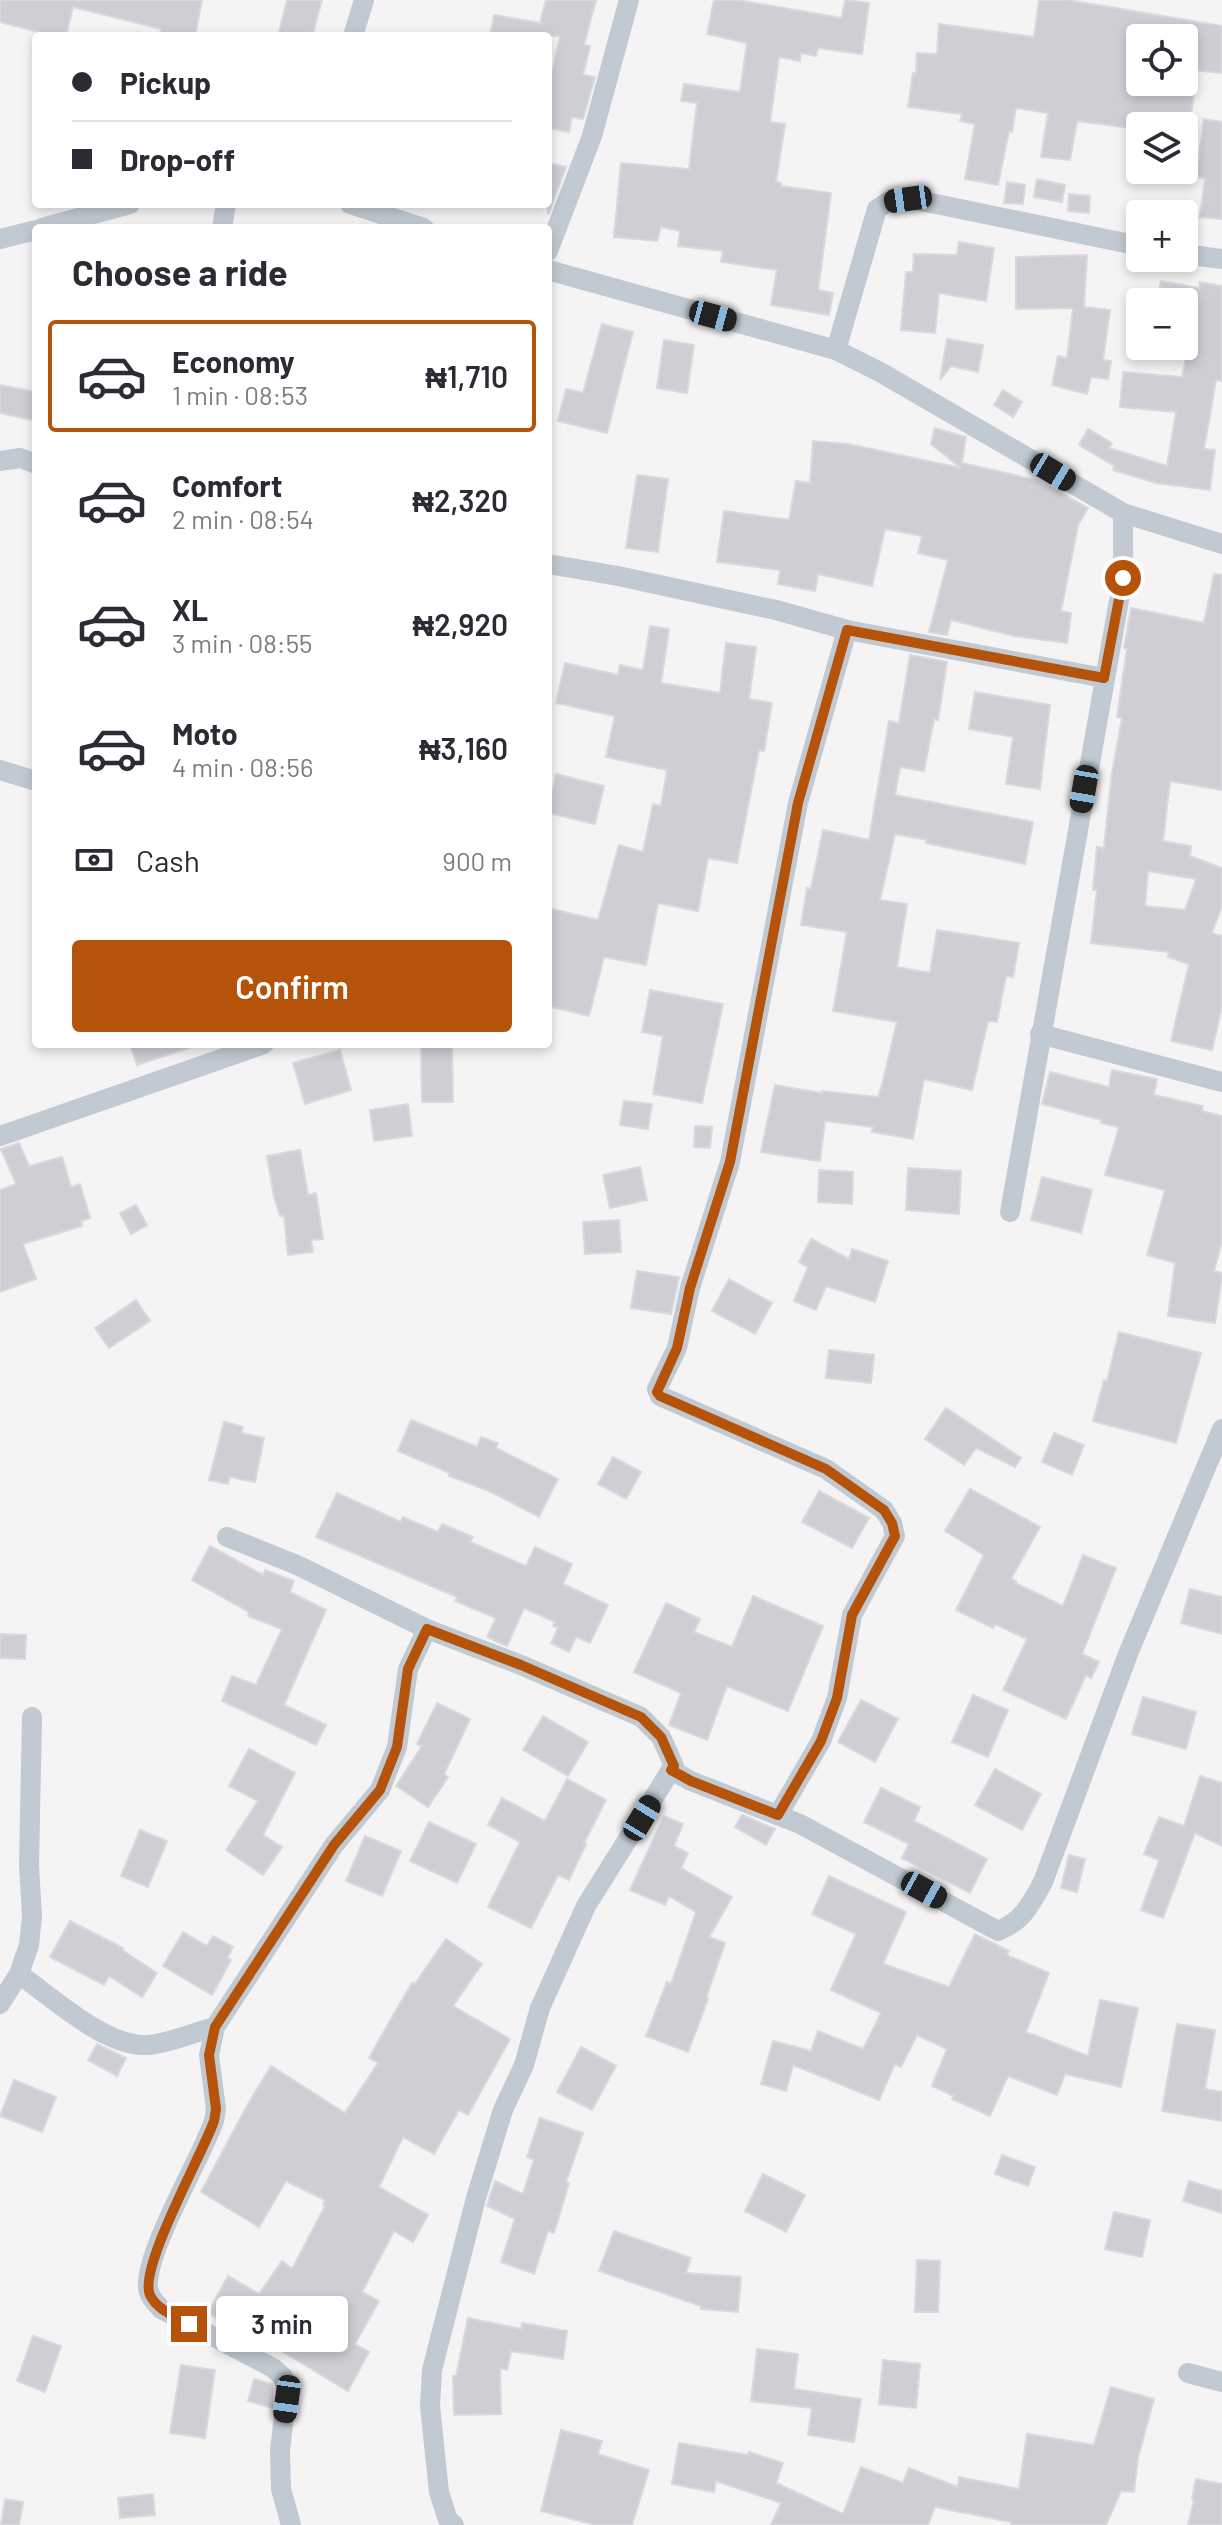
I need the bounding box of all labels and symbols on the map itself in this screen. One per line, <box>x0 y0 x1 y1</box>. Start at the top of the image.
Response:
car <box>883 184 933 214</box>
car <box>687 298 739 334</box>
car <box>1026 449 1080 495</box>
route start <box>1105 560 1141 596</box>
car <box>1068 763 1100 815</box>
car <box>619 1791 665 1845</box>
car <box>897 1868 951 1912</box>
callout: 3 min <box>217 2296 349 2352</box>
route end <box>171 2306 207 2342</box>
car <box>272 2374 302 2424</box>

